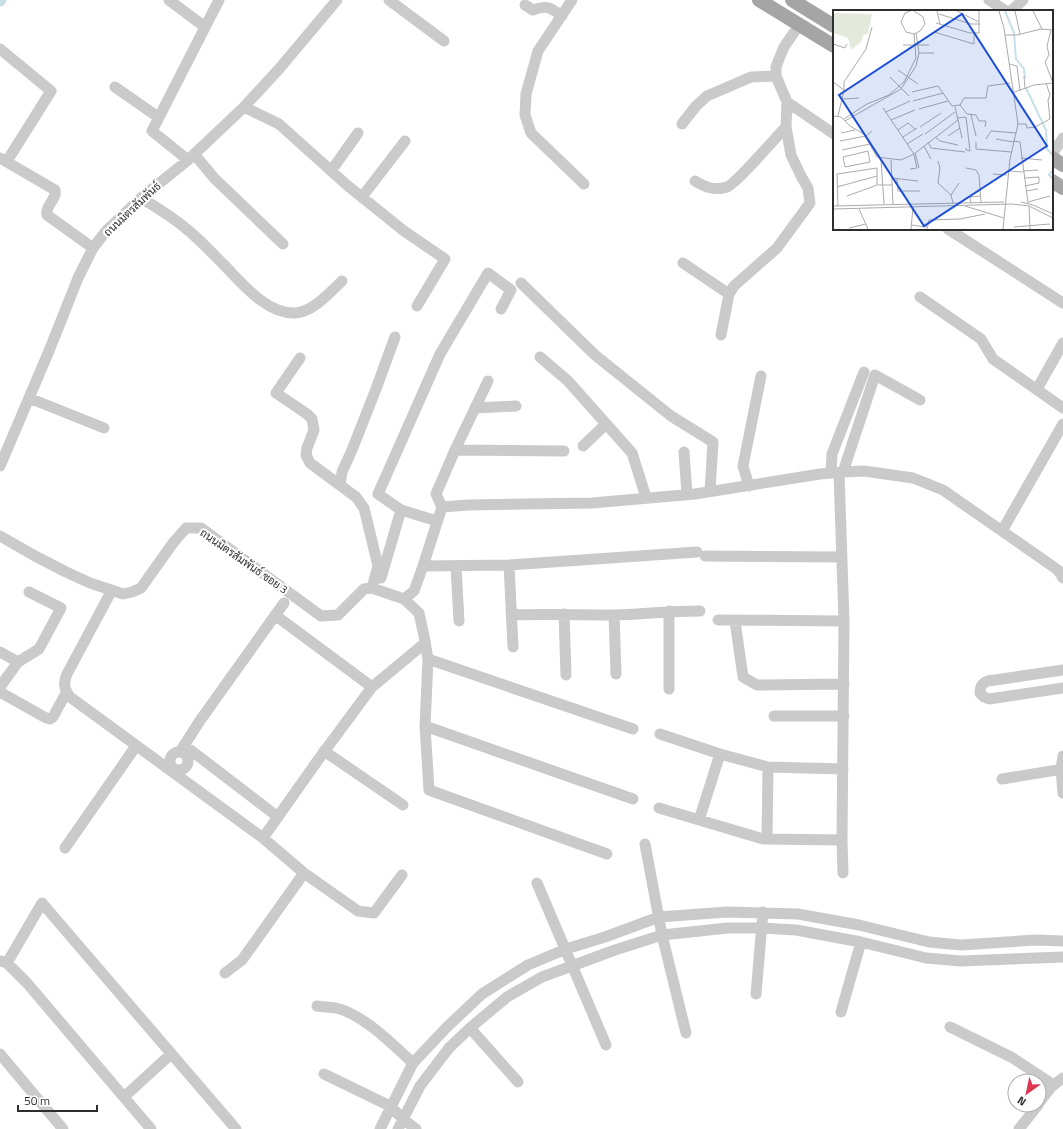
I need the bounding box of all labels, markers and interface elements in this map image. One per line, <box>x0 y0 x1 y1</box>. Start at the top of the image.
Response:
inset map <box>833 10 1053 230</box>
street label: ถนนมิตรสัมพันธ์ <box>100 178 164 240</box>
street label: ถนนมิตรสัมพันธ์ ซอย 3 <box>197 525 291 597</box>
north arrow <box>1007 1073 1047 1113</box>
scale bar <box>18 1087 97 1113</box>
text: 50 m <box>24 1091 50 1110</box>
text: N <box>1014 1093 1029 1110</box>

